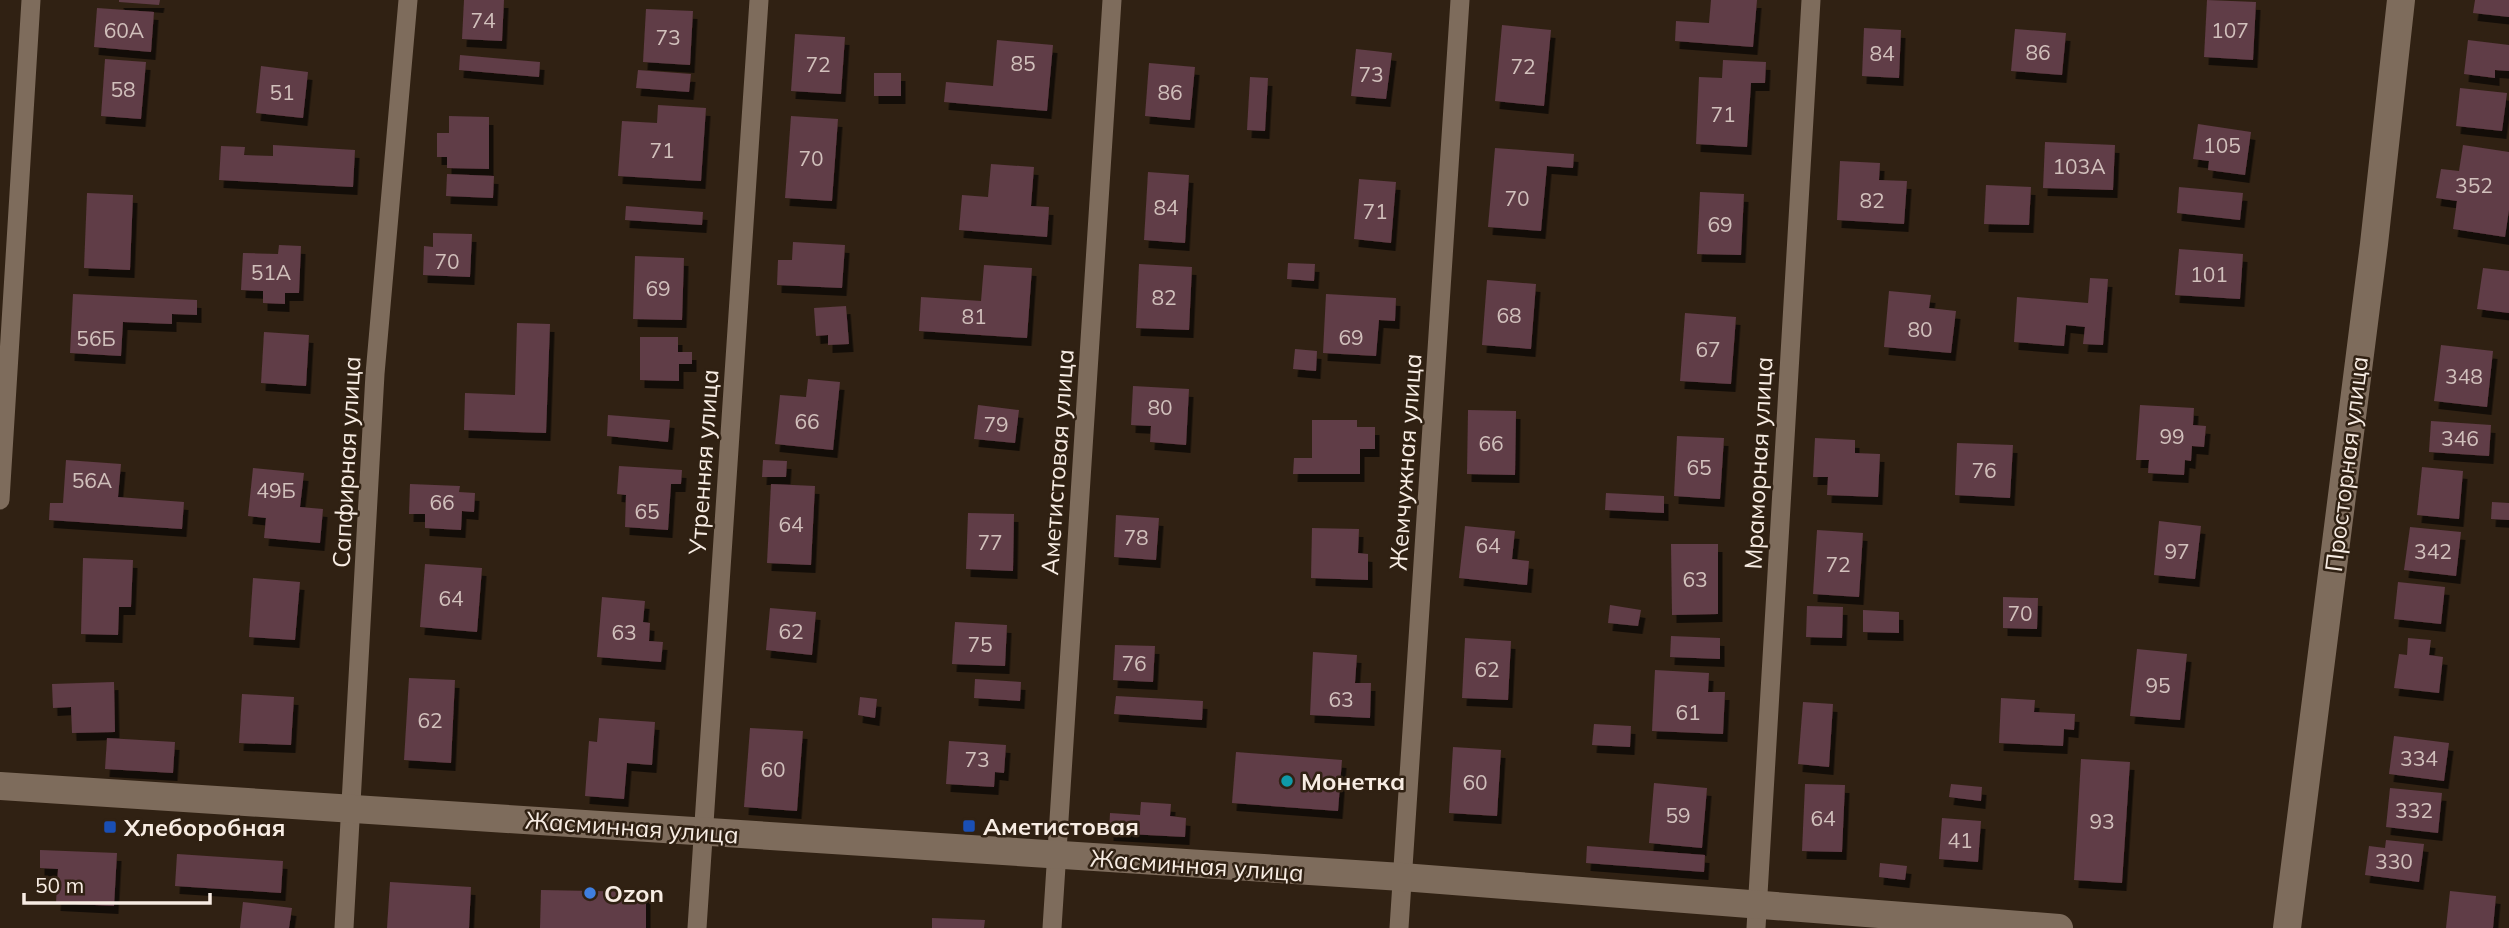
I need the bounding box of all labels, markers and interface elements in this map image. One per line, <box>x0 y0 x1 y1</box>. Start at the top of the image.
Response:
house number: 74 <box>470 7 496 33</box>
house number: 60А <box>104 17 145 43</box>
house number: 107 <box>2211 17 2249 43</box>
house number: 73 <box>655 24 681 50</box>
house number: 86 <box>2025 39 2051 65</box>
house number: 84 <box>1869 40 1895 66</box>
house number: 85 <box>1010 50 1036 76</box>
house number: 72 <box>805 51 831 77</box>
house number: 72 <box>1510 53 1536 79</box>
house number: 73 <box>1358 61 1384 87</box>
house number: 58 <box>110 76 136 102</box>
house number: 51 <box>269 79 295 105</box>
house number: 86 <box>1157 79 1183 105</box>
house number: 71 <box>1710 101 1736 127</box>
house number: 105 <box>2203 132 2241 158</box>
house number: 71 <box>649 137 675 163</box>
house number: 70 <box>798 145 824 171</box>
house number: 103А <box>2052 153 2106 179</box>
house number: 352 <box>2455 172 2493 198</box>
house number: 70 <box>1504 185 1530 211</box>
house number: 82 <box>1859 187 1885 213</box>
house number: 84 <box>1153 194 1179 220</box>
house number: 71 <box>1362 198 1388 224</box>
house number: 69 <box>1707 211 1733 237</box>
house number: 70 <box>434 248 460 274</box>
house number: 51А <box>251 259 292 285</box>
house number: 101 <box>2190 261 2228 287</box>
house number: 69 <box>645 275 671 301</box>
house number: 82 <box>1151 284 1177 310</box>
house number: 68 <box>1496 302 1522 328</box>
house number: 81 <box>961 303 987 329</box>
house number: 80 <box>1907 316 1933 342</box>
house number: 69 <box>1338 324 1364 350</box>
house number: 56Б <box>76 325 116 351</box>
house number: 67 <box>1695 336 1721 362</box>
street label: Аметистовая улица <box>1034 348 1080 576</box>
street label: Жемчужная улица <box>1382 352 1428 572</box>
street label: Сапфирная улица <box>325 355 367 569</box>
street label: Просторная улица <box>2318 355 2374 573</box>
street label: Мраморная улица <box>1737 356 1779 570</box>
house number: 348 <box>2445 363 2483 389</box>
street label: Утренняя улица <box>681 368 724 557</box>
house number: 80 <box>1147 394 1173 420</box>
house number: 66 <box>794 408 820 434</box>
house number: 79 <box>983 411 1009 437</box>
house number: 99 <box>2159 423 2185 449</box>
house number: 346 <box>2441 425 2479 451</box>
house number: 66 <box>1478 430 1504 456</box>
house number: 65 <box>1686 454 1712 480</box>
house number: 76 <box>1971 457 1997 483</box>
house number: 56А <box>72 467 113 493</box>
house number: 49Б <box>256 477 296 503</box>
house number: 66 <box>429 489 455 515</box>
house number: 65 <box>634 498 660 524</box>
house number: 64 <box>778 511 804 537</box>
house number: 78 <box>1123 524 1149 550</box>
house number: 77 <box>977 529 1003 555</box>
house number: 64 <box>1475 532 1501 558</box>
house number: 97 <box>2164 538 2190 564</box>
house number: 342 <box>2414 538 2452 564</box>
house number: 72 <box>1825 551 1851 577</box>
house number: 63 <box>1682 566 1708 592</box>
house number: 64 <box>438 585 464 611</box>
house number: 70 <box>2007 600 2033 626</box>
house number: 62 <box>778 618 804 644</box>
house number: 63 <box>611 619 637 645</box>
house number: 75 <box>967 631 993 657</box>
house number: 76 <box>1121 650 1147 676</box>
house number: 62 <box>1474 656 1500 682</box>
house number: 95 <box>2145 672 2171 698</box>
house number: 63 <box>1328 686 1354 712</box>
house number: 61 <box>1675 699 1701 725</box>
house number: 62 <box>417 707 443 733</box>
house number: 334 <box>2400 745 2438 771</box>
house number: 73 <box>964 746 990 772</box>
house number: 60 <box>760 756 786 782</box>
place label: Монетка <box>1301 766 1405 796</box>
house number: 60 <box>1462 769 1488 795</box>
marker: Монетка <box>1279 773 1295 789</box>
house number: 332 <box>2395 797 2433 823</box>
house number: 59 <box>1665 802 1691 828</box>
street label: Жасминная улица <box>524 805 740 849</box>
house number: 64 <box>1810 805 1836 831</box>
house number: 93 <box>2089 808 2115 834</box>
place label: Аметистовая <box>983 811 1139 841</box>
place label: Хлеборобная <box>123 812 285 842</box>
marker: Аметистовая <box>961 818 977 834</box>
marker: Хлеборобная <box>102 819 118 835</box>
house number: 41 <box>1947 827 1973 853</box>
street label: Жасминная улица <box>1089 843 1305 887</box>
house number: 330 <box>2375 848 2413 874</box>
scale bar <box>24 862 210 906</box>
text: 50 m <box>35 872 84 898</box>
place label: Ozon <box>604 878 664 908</box>
marker: Ozon <box>582 885 598 901</box>

